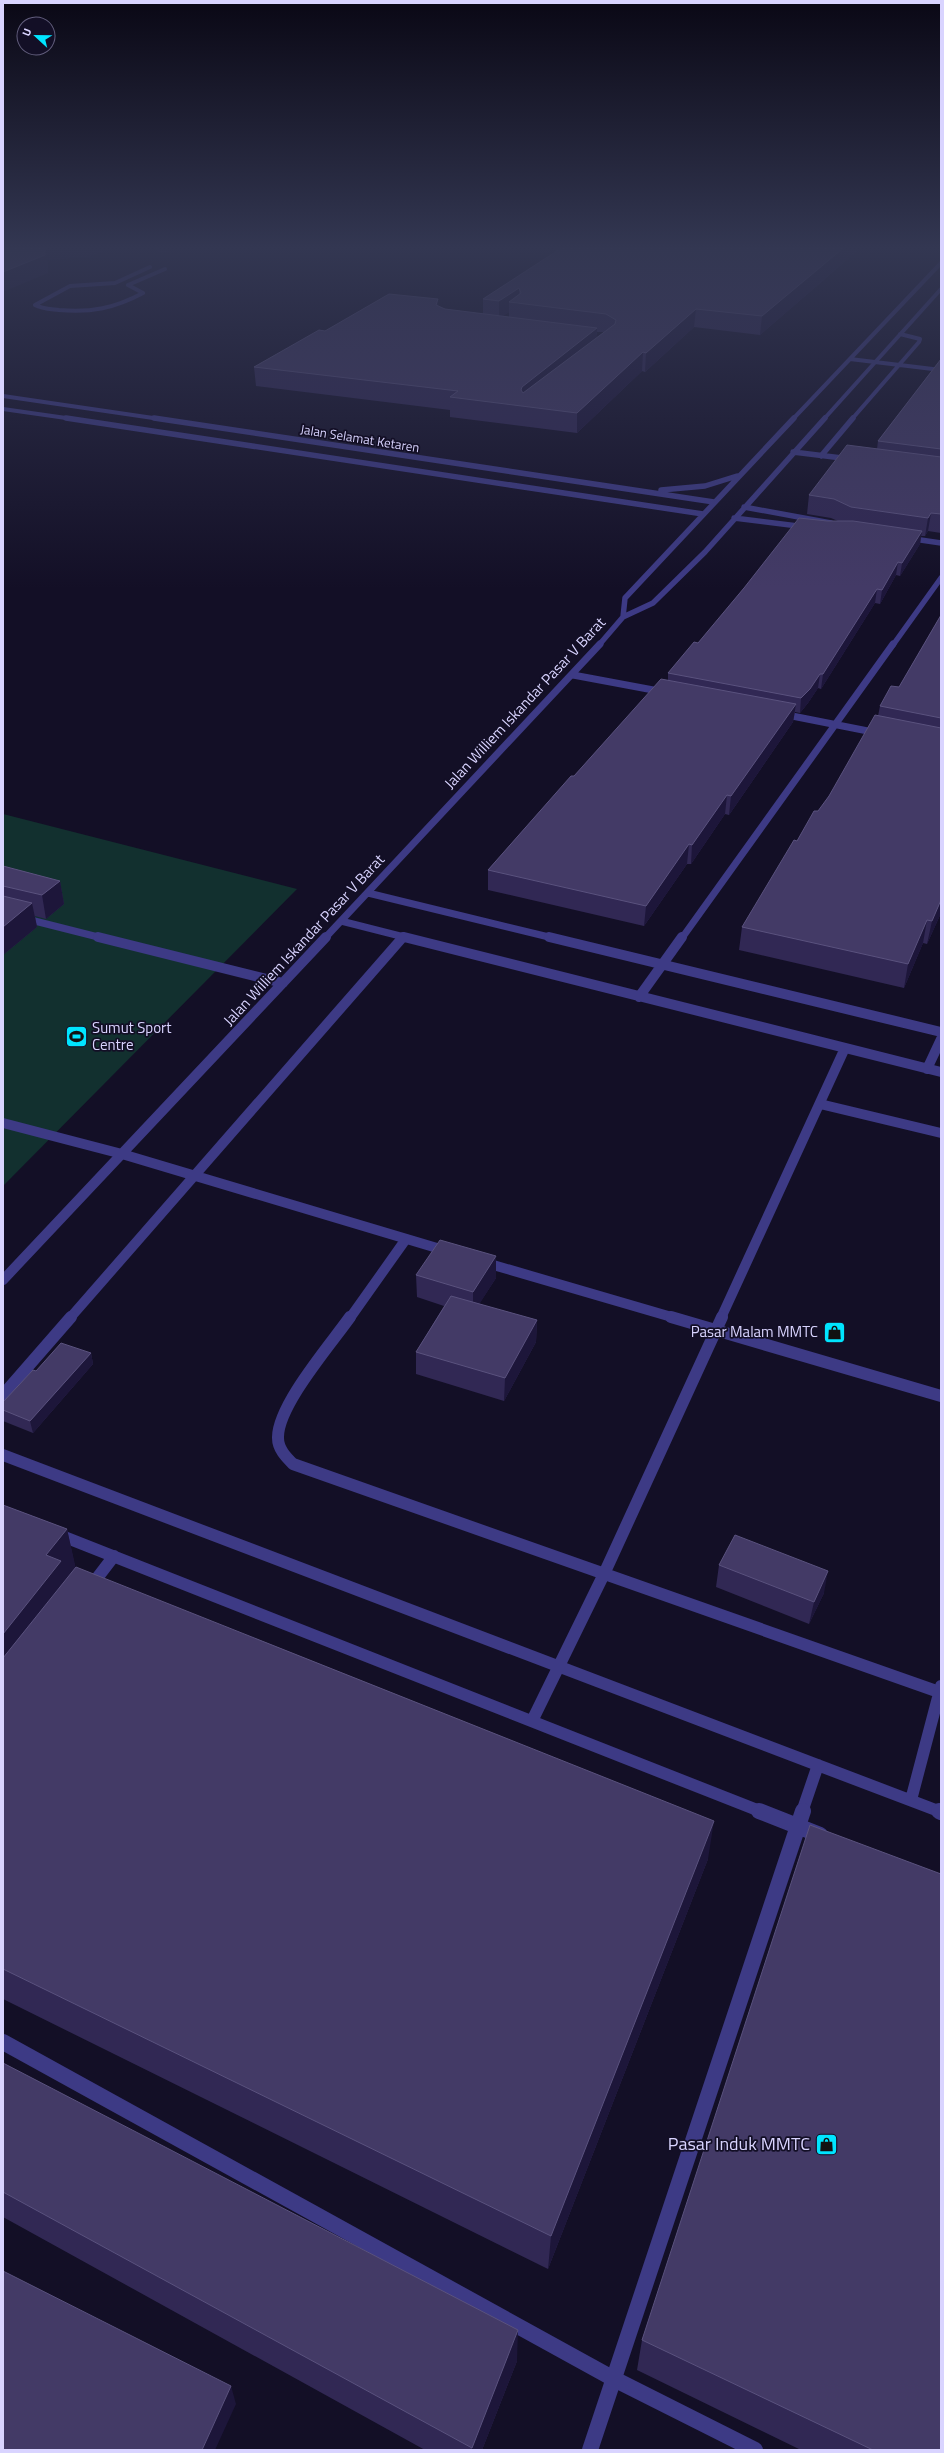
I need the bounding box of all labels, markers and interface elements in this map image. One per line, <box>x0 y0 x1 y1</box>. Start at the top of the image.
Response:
north arrow <box>16 16 56 56</box>
text: U <box>18 26 35 39</box>
street label: Jalan Selamat Ketaren <box>299 419 421 457</box>
street label: Jalan Williem Iskandar Pasar V Barat <box>439 611 611 794</box>
street label: Jalan Williem Iskandar Pasar V Barat <box>218 848 390 1031</box>
place label: Sumut Sport Centre <box>92 1016 172 1056</box>
sports icon: Sumut Sport Centre <box>63 1024 89 1050</box>
shop icon: Pasar Malam MMTC <box>821 1319 847 1345</box>
place label: Pasar Malam MMTC <box>691 1320 818 1343</box>
place label: Pasar Induk MMTC <box>668 2130 810 2157</box>
shop icon: Pasar Induk MMTC <box>813 2131 839 2157</box>

